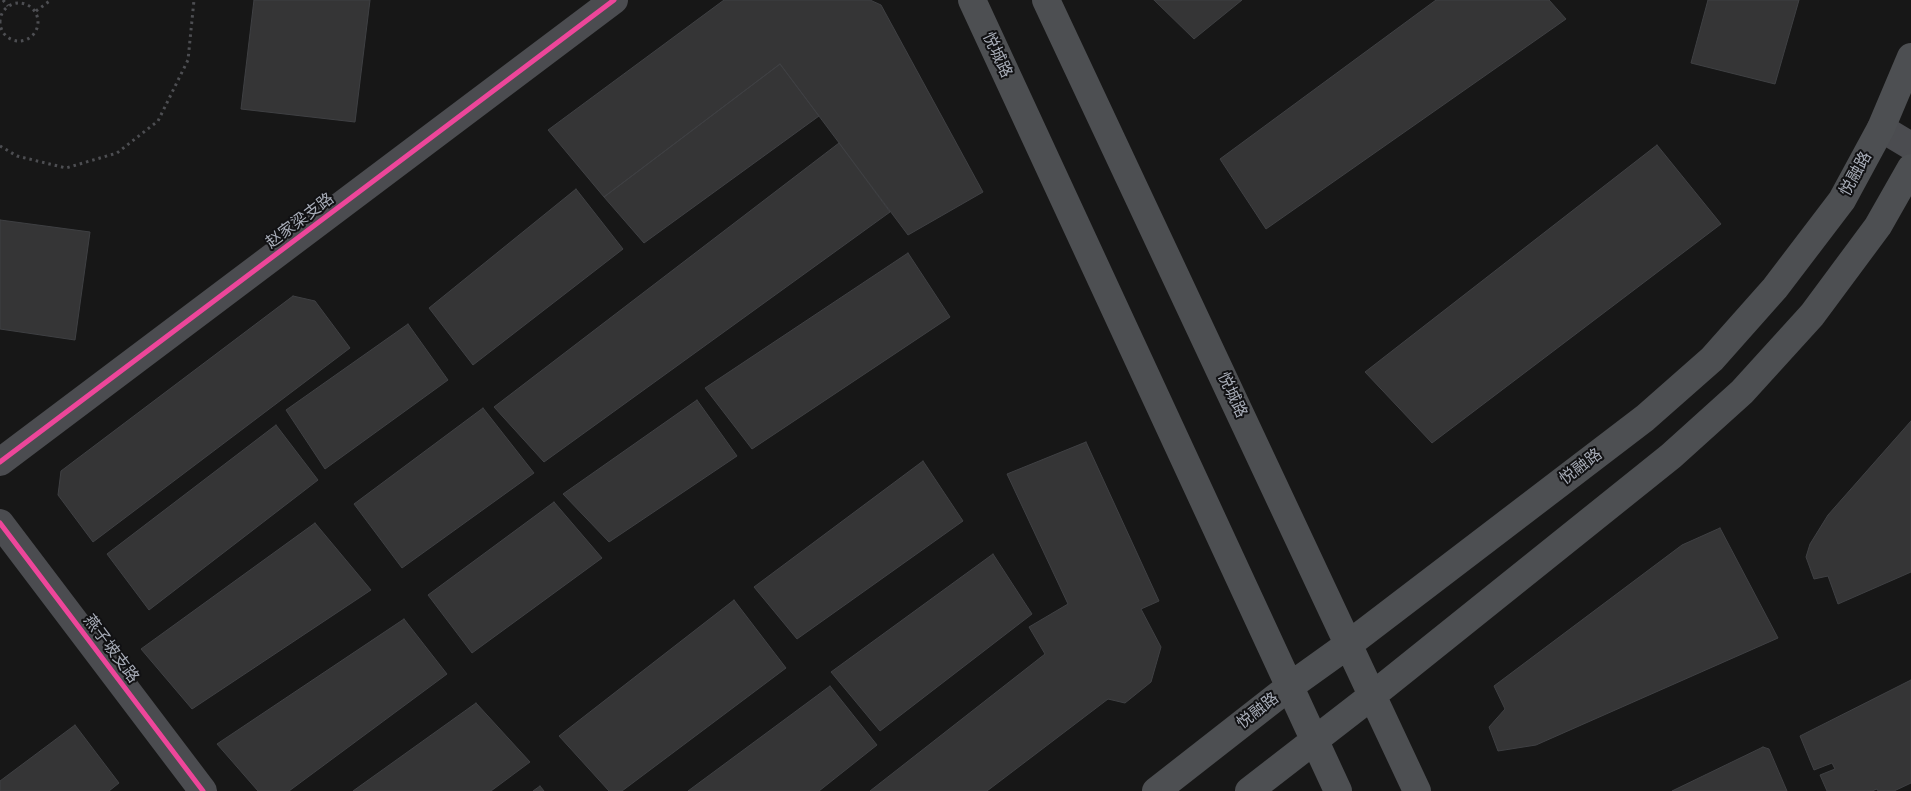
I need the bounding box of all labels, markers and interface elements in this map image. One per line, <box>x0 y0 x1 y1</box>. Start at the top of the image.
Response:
street label: 悦城路 <box>978 29 1016 81</box>
street label: 悦融路 <box>1836 148 1876 200</box>
street label: 赵家梁支路 <box>262 189 338 253</box>
street label: 悦城路 <box>1213 369 1251 421</box>
street label: 悦融路 <box>1556 445 1606 489</box>
street label: 燕子坡支路 <box>79 611 143 687</box>
street label: 悦融路 <box>1233 689 1283 733</box>

